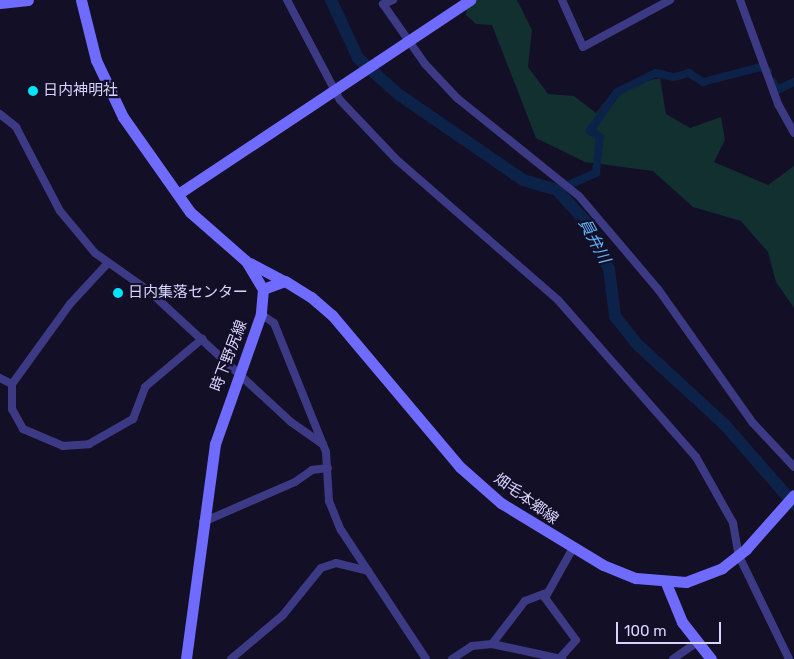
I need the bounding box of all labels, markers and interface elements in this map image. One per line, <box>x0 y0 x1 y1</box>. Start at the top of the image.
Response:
place label: 日内神明社 <box>43 82 118 100</box>
marker: 日内神明社 <box>27 85 39 97</box>
water label: 員弁川 <box>574 215 614 267</box>
place label: 日内集落センター <box>128 284 248 302</box>
marker: 日内集落センター <box>112 287 124 299</box>
street label: 時下野尻線 <box>207 318 251 394</box>
street label: 畑毛本郷線 <box>490 470 562 528</box>
scale bar <box>619 612 724 644</box>
text: 100 m <box>624 622 666 640</box>

